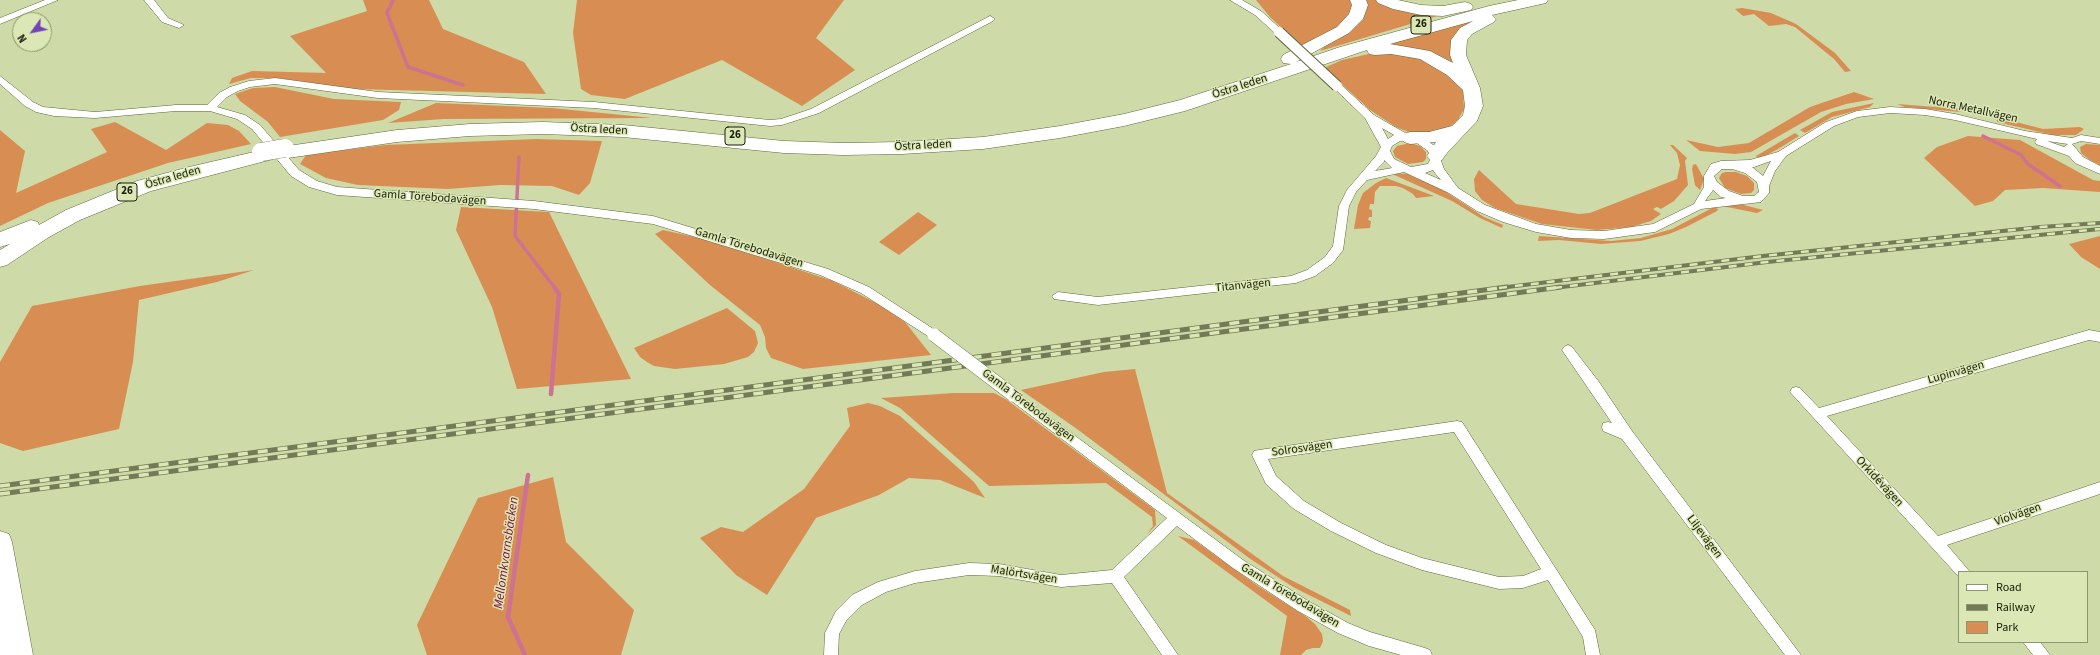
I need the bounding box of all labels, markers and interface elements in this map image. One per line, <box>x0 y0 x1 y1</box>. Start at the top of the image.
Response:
north arrow <box>12 12 52 52</box>
road number: 26 <box>1411 16 1431 34</box>
text: N <box>14 31 31 45</box>
street label: Östra leden <box>1211 71 1269 103</box>
street label: Norra Metallvägen <box>1927 93 2019 127</box>
street label: Östra leden <box>570 121 628 139</box>
road number: 26 <box>725 127 745 145</box>
street label: Östra leden <box>894 137 952 155</box>
street label: Östra leden <box>143 163 203 193</box>
road number: 26 <box>117 183 137 201</box>
street label: Gamla Törebodavägen <box>373 187 487 209</box>
street label: Gamla Törebodavägen <box>693 225 805 271</box>
street label: Titanvägen <box>1215 276 1271 296</box>
street label: Lupinvägen <box>1926 358 1986 388</box>
street label: Gamla Törebodavägen <box>979 366 1077 446</box>
street label: Solrosvägen <box>1271 438 1333 460</box>
street label: Orkidévägen <box>1852 454 1906 510</box>
water label: Mellomkvarnsbäcken <box>491 496 523 610</box>
street label: Violvägen <box>1993 500 2043 530</box>
street label: Liljevägen <box>1683 512 1725 562</box>
street label: Gamla Törebodavägen <box>1238 561 1342 631</box>
street label: Malörtsvägen <box>990 563 1058 587</box>
legend <box>1958 571 2088 643</box>
text: Road <box>1996 579 2022 596</box>
text: Railway <box>1996 599 2035 616</box>
text: Park <box>1996 619 2018 636</box>

